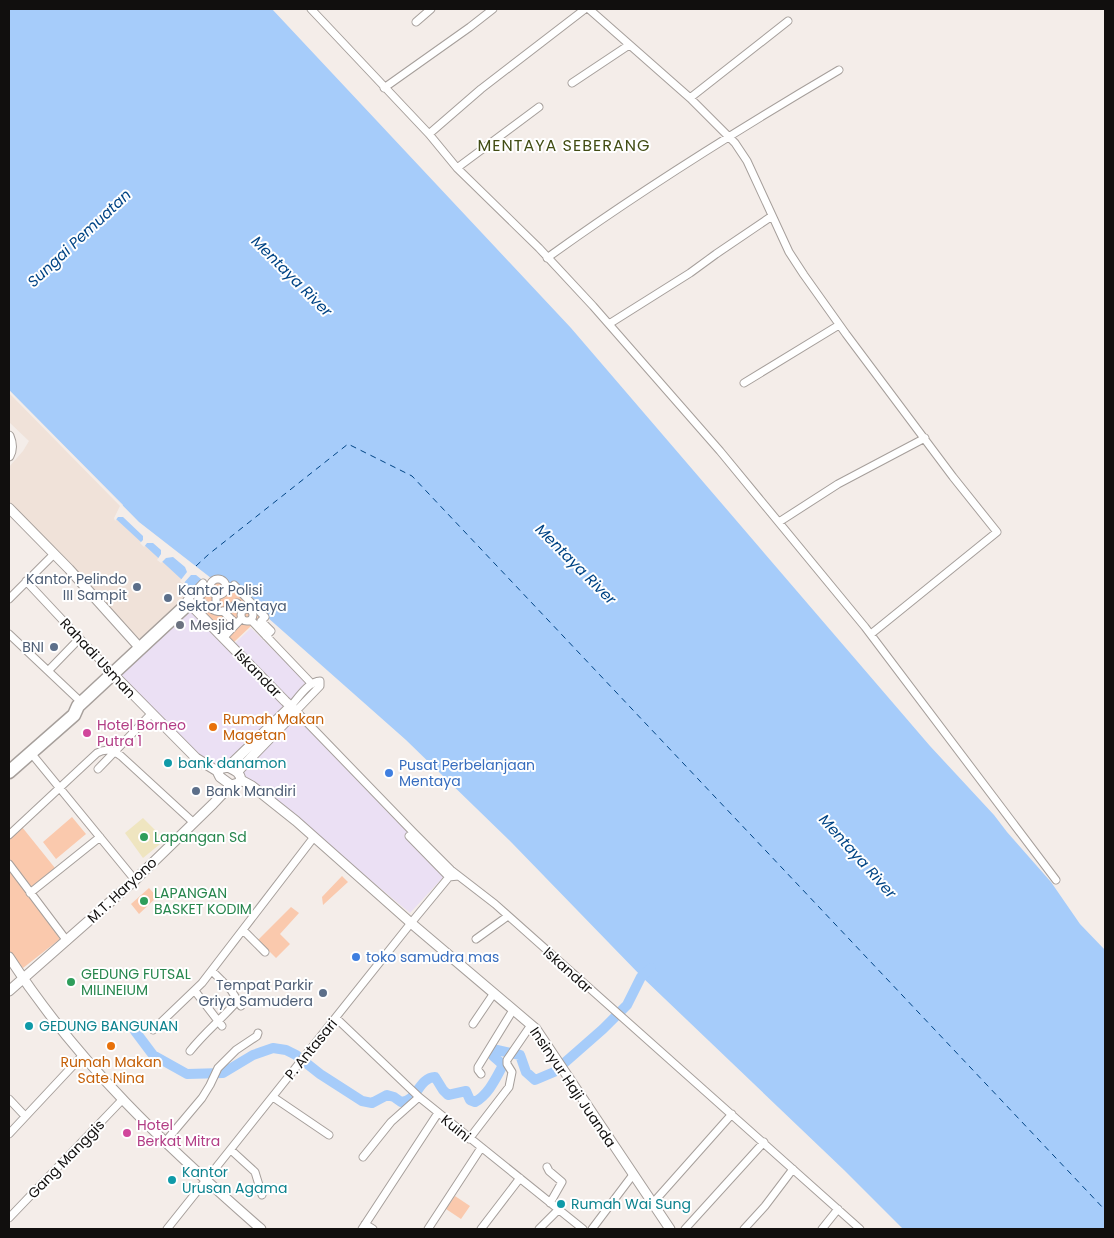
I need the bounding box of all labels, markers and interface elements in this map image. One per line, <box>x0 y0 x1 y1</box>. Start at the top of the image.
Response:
district label: MENTAYA SEBERANG <box>478 134 650 157</box>
water label: Sungai Pemuatan <box>23 184 135 292</box>
water label: Mentaya River <box>247 231 337 321</box>
water label: Mentaya River <box>531 519 621 609</box>
place label: Kantor Pelindo III Sampit <box>26 569 127 605</box>
place label: Kantor Polisi Sektor Mentaya <box>178 580 287 616</box>
marker: Kantor Pelindo III Sampit <box>131 581 143 593</box>
marker: Kantor Polisi Sektor Mentaya <box>162 592 174 604</box>
street label: Rahadi Usman <box>56 614 140 702</box>
place label: Mesjid <box>190 615 234 635</box>
marker: Mesjid <box>174 619 186 631</box>
place label: BNI <box>22 637 44 657</box>
marker: BNI <box>48 641 60 653</box>
street label: Iskandar <box>230 644 286 702</box>
place label: Rumah Makan Magetan <box>223 709 324 745</box>
place label: Hotel Borneo Putra 1 <box>97 715 186 751</box>
marker: Rumah Makan Magetan <box>207 721 219 733</box>
marker: Hotel Borneo Putra 1 <box>81 727 93 739</box>
place label: bank danamon <box>178 753 287 773</box>
place label: Pusat Perbelanjaan Mentaya <box>399 755 535 791</box>
marker: bank danamon <box>162 757 174 769</box>
marker: Pusat Perbelanjaan Mentaya <box>383 767 395 779</box>
place label: Bank Mandiri <box>206 781 296 801</box>
marker: Bank Mandiri <box>190 785 202 797</box>
water label: Mentaya River <box>815 809 902 903</box>
place label: Lapangan Sd <box>154 827 247 847</box>
marker: Lapangan Sd <box>138 831 150 843</box>
street label: M.T. Haryono <box>83 853 161 927</box>
place label: LAPANGAN BASKET KODIM <box>154 883 252 919</box>
marker: LAPANGAN BASKET KODIM <box>138 895 150 907</box>
street label: Iskandar <box>539 942 597 998</box>
place label: toko samudra mas <box>366 947 499 967</box>
marker: toko samudra mas <box>350 951 362 963</box>
place label: GEDUNG FUTSAL MILINEIUM <box>81 964 191 1000</box>
place label: Tempat Parkir Griya Samudera <box>198 975 313 1011</box>
marker: GEDUNG FUTSAL MILINEIUM <box>65 976 77 988</box>
marker: Tempat Parkir Griya Samudera <box>317 987 329 999</box>
street label: P. Antasari <box>280 1014 342 1084</box>
place label: GEDUNG BANGUNAN <box>39 1016 178 1036</box>
marker: GEDUNG BANGUNAN <box>23 1020 35 1032</box>
street label: Insinyur Haji Juanda <box>525 1023 621 1151</box>
marker: Rumah Makan Sate Nina <box>105 1040 117 1052</box>
place label: Rumah Makan Sate Nina <box>60 1052 162 1088</box>
street label: Kuini <box>437 1110 475 1146</box>
street label: Gang Manggis <box>23 1115 109 1203</box>
place label: Hotel Berkat Mitra <box>137 1115 220 1151</box>
marker: Hotel Berkat Mitra <box>121 1127 133 1139</box>
place label: Kantor Urusan Agama <box>182 1162 287 1198</box>
marker: Kantor Urusan Agama <box>166 1174 178 1186</box>
place label: Rumah Wai Sung <box>571 1194 691 1214</box>
marker: Rumah Wai Sung <box>555 1198 567 1210</box>

